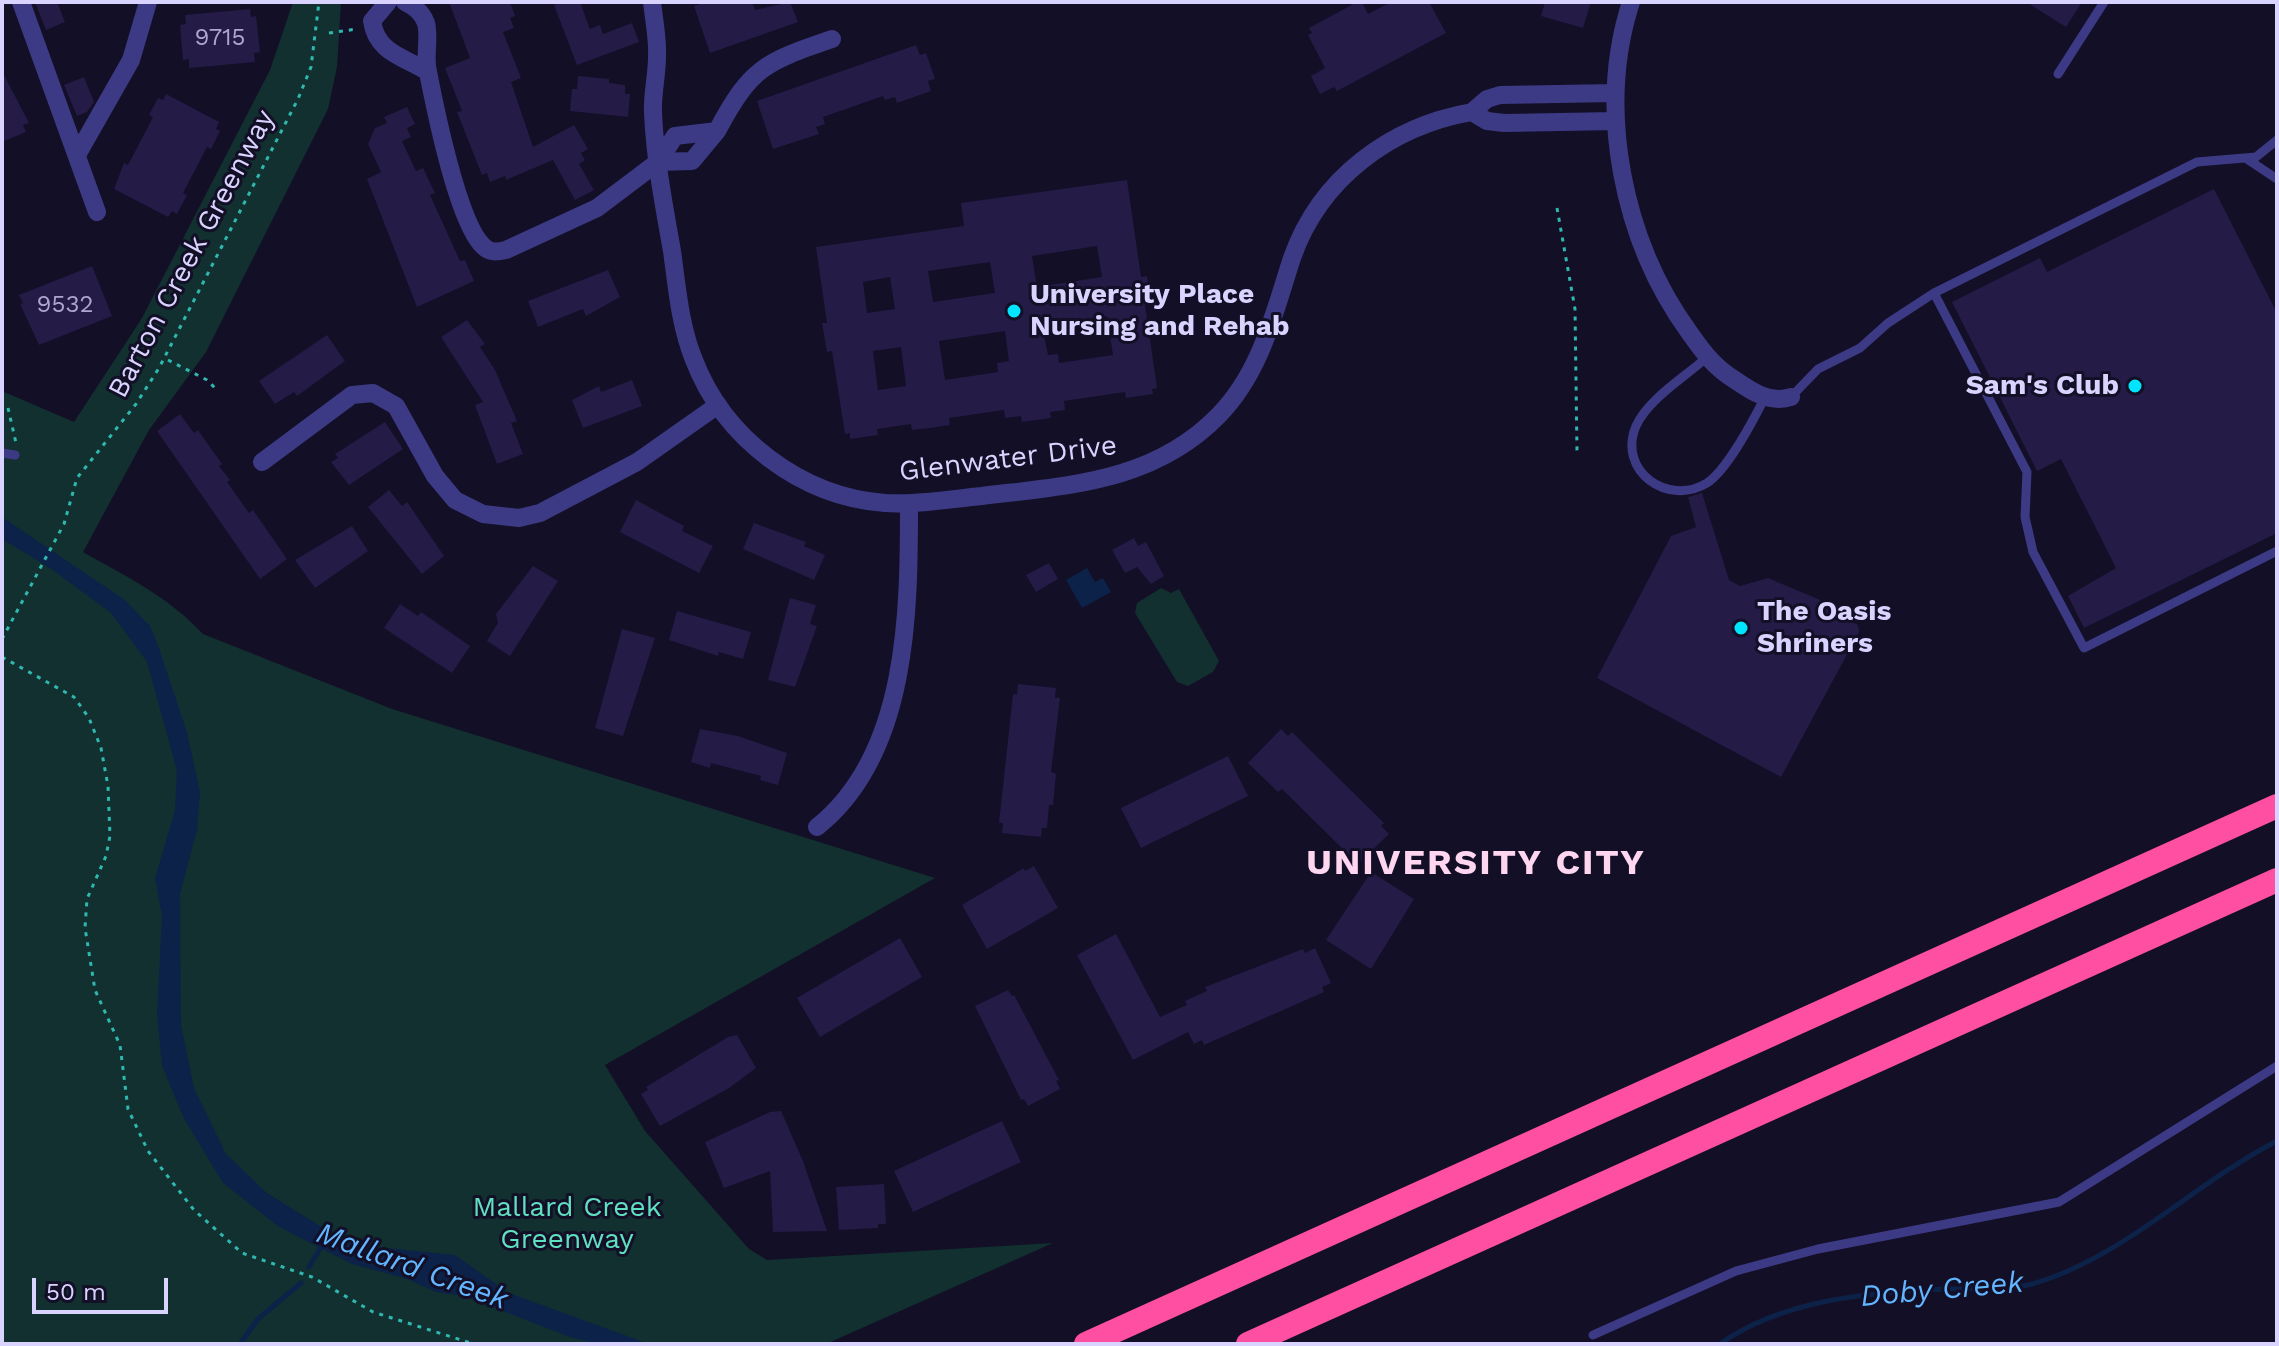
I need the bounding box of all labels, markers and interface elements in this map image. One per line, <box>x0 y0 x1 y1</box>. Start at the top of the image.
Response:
house number: 9715 <box>194 24 246 52</box>
street label: Barton Creek Greenway <box>102 104 282 404</box>
place label: University Place Nursing and Rehab <box>1030 278 1289 344</box>
house number: 9532 <box>37 291 93 319</box>
marker: University Place Nursing and Rehab <box>1005 302 1023 320</box>
place label: Sam's Club <box>1966 369 2119 403</box>
marker: Sam's Club <box>2126 377 2144 395</box>
street label: Glenwater Drive <box>897 429 1119 489</box>
place label: The Oasis Shriners <box>1757 595 1891 661</box>
marker: The Oasis Shriners <box>1732 619 1750 637</box>
district label: UNIVERSITY CITY <box>1306 841 1646 885</box>
park label: Mallard Creek Greenway <box>472 1191 662 1257</box>
water label: Mallard Creek <box>311 1216 513 1318</box>
scale bar <box>36 1262 172 1312</box>
water label: Doby Creek <box>1859 1265 2025 1315</box>
text: 50 m <box>46 1278 106 1306</box>

